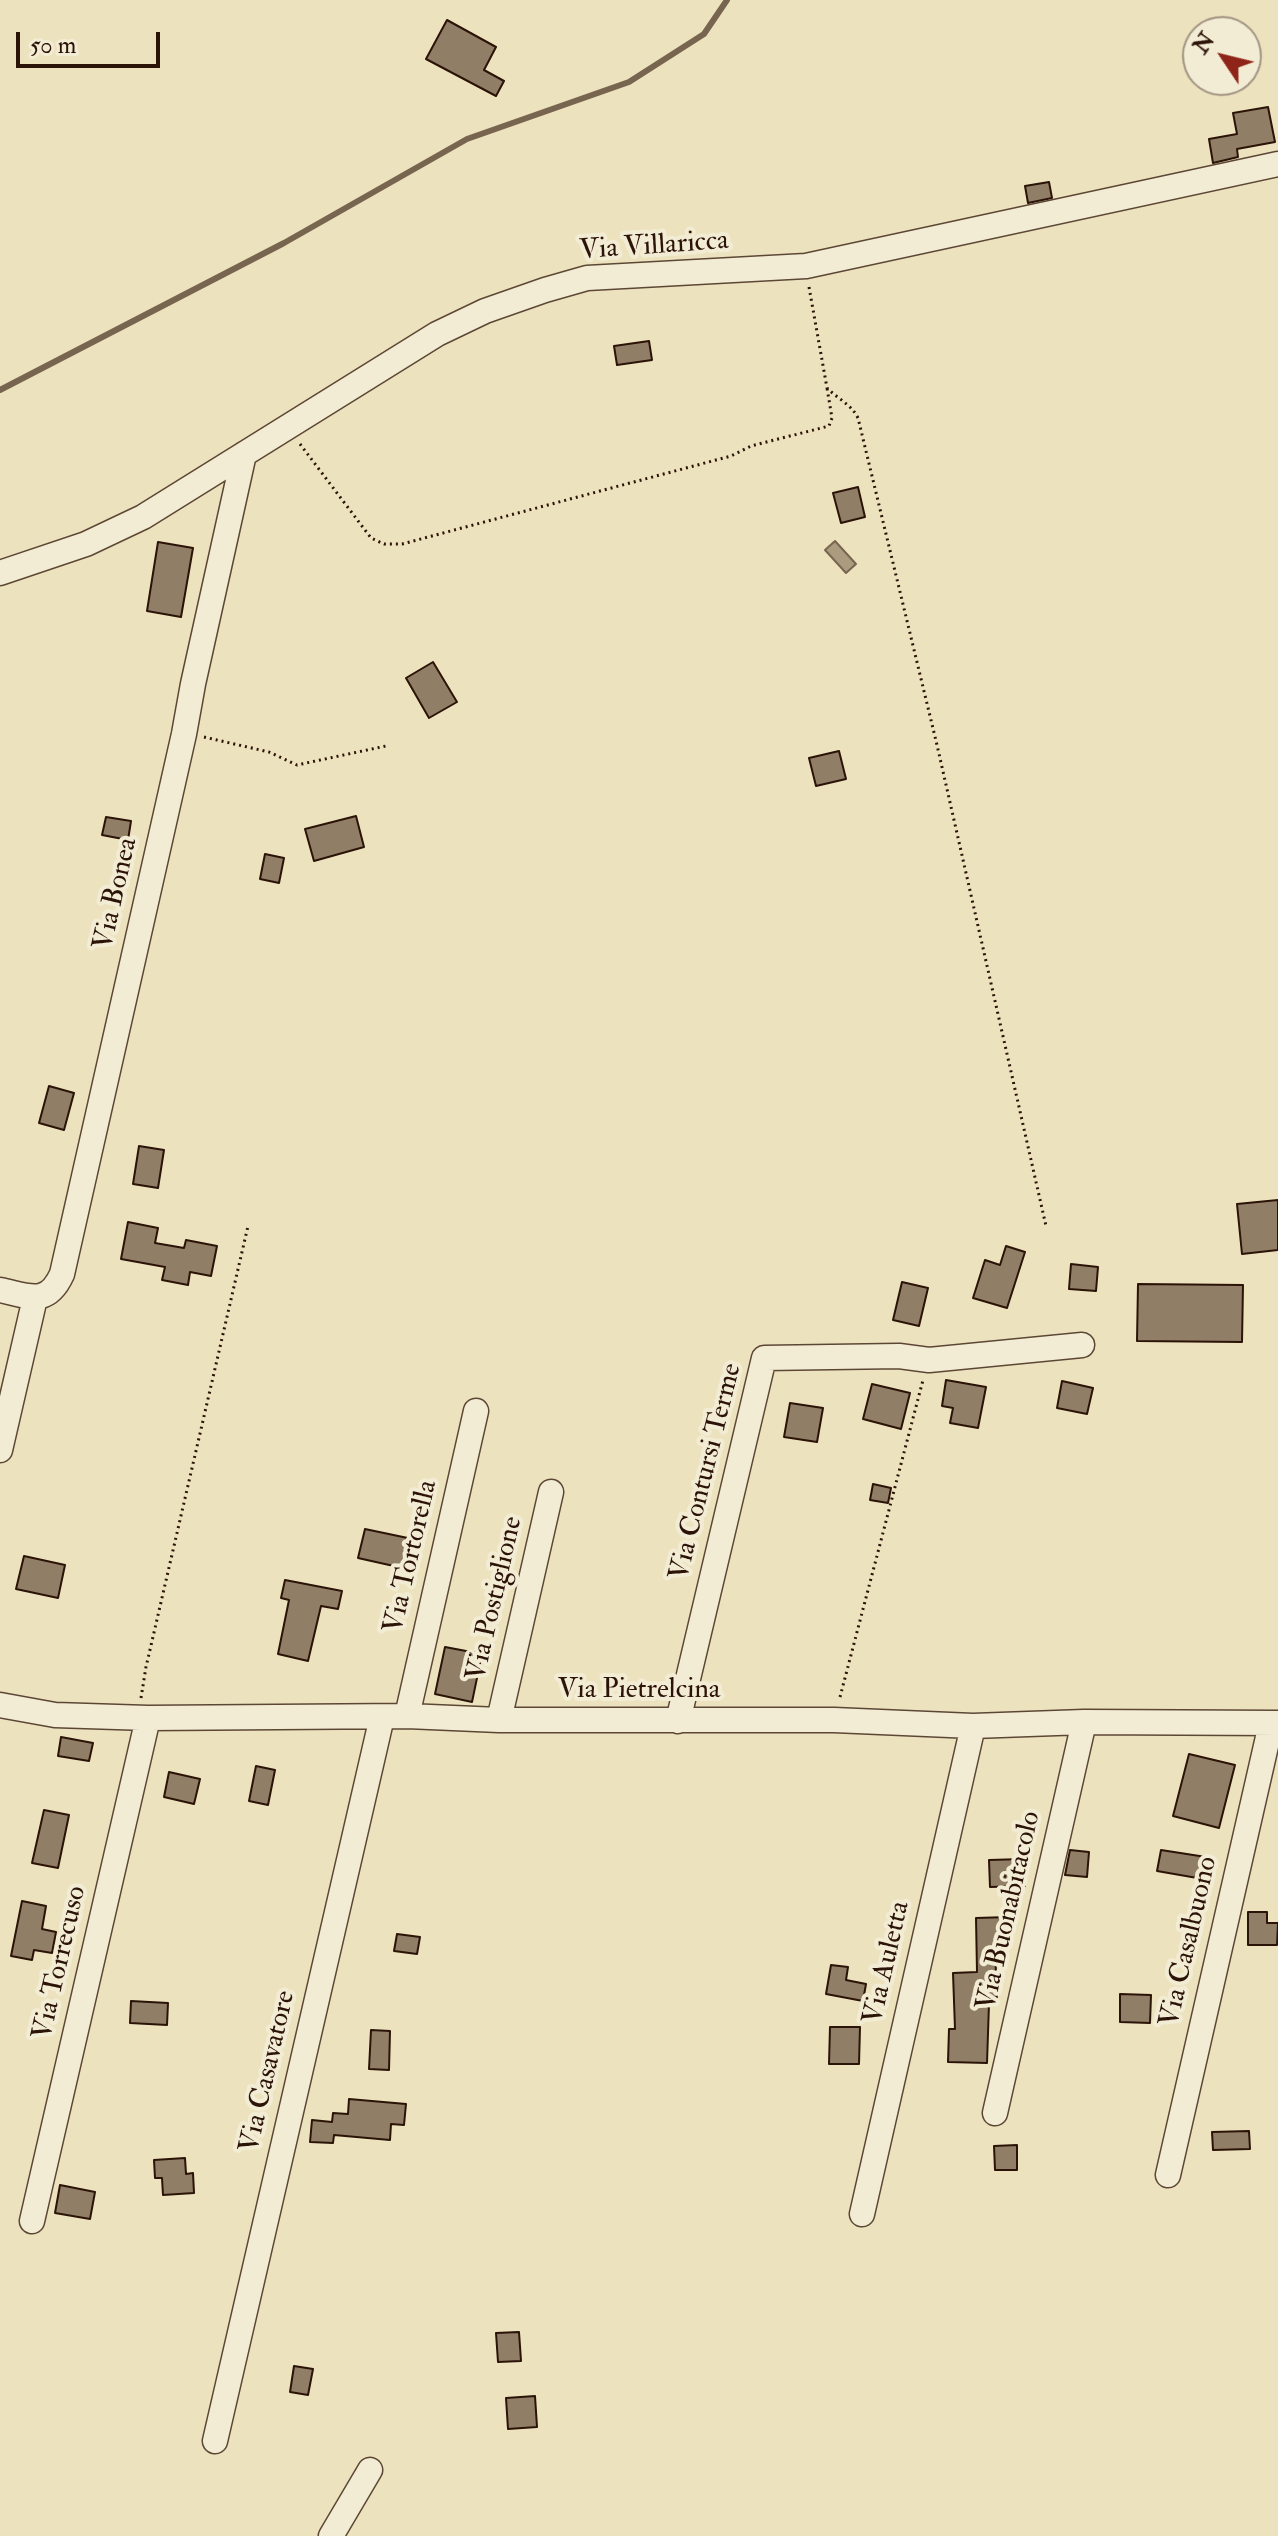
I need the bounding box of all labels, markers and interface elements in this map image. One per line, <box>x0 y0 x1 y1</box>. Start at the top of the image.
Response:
scale bar <box>20 16 164 66</box>
north arrow <box>1182 16 1262 96</box>
text: N <box>1187 27 1221 59</box>
text: 50 m <box>30 30 76 61</box>
street label: Via Villaricca <box>578 225 730 269</box>
street label: Via Bonea <box>88 835 146 953</box>
street label: Via Contursi Terme <box>664 1360 750 1584</box>
street label: Via Tortorella <box>378 1477 446 1637</box>
street label: Via Postiglione <box>461 1514 531 1684</box>
street label: Via Pietrelcina <box>558 1674 720 1708</box>
street label: Via Buonabitacolo <box>971 1808 1049 2014</box>
street label: Via Casalbuono <box>1154 1853 1226 2031</box>
street label: Via Torrecuso <box>27 1883 95 2043</box>
street label: Via Auletta <box>858 1898 918 2028</box>
street label: Via Casavatore <box>234 1988 304 2156</box>

